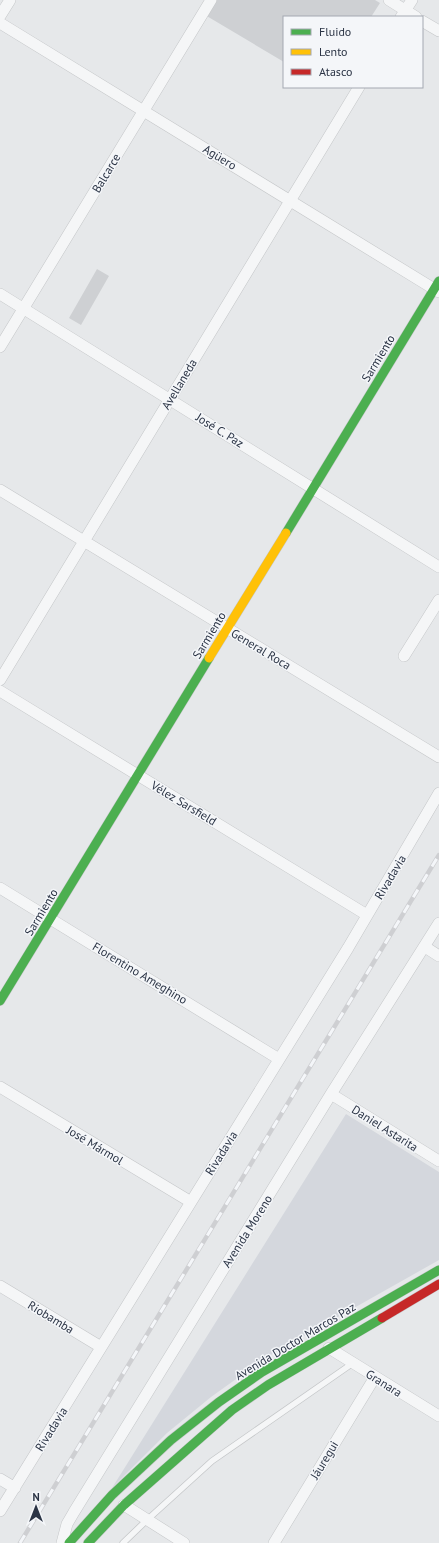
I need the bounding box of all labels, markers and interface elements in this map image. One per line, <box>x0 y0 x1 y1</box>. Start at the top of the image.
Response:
legend <box>283 16 423 88</box>
text: Fluido <box>319 24 351 39</box>
text: Lento <box>319 44 348 59</box>
text: Atasco <box>319 64 352 79</box>
street label: Agüero <box>201 141 239 173</box>
street label: Balcarce <box>88 151 124 195</box>
street label: Sarmiento <box>358 332 398 384</box>
street label: Avellaneda <box>158 356 200 412</box>
street label: José C. Paz <box>192 409 247 451</box>
street label: Sarmiento <box>189 609 229 661</box>
street label: General Roca <box>228 625 294 673</box>
street label: Vélez Sarsfield <box>148 777 220 828</box>
street label: Rivadavia <box>371 852 409 902</box>
street label: Sarmiento <box>21 886 61 938</box>
street label: Florentino Ameghino <box>90 939 190 1007</box>
street label: Daniel Astarita <box>349 1102 421 1154</box>
street label: José Mármol <box>63 1122 126 1168</box>
street label: Rivadavia <box>202 1128 240 1178</box>
street label: Avenida Moreno <box>219 1192 275 1270</box>
street label: Riobamba <box>25 1297 77 1337</box>
street label: Avenida Doctor Marcos Paz <box>232 1299 358 1383</box>
street label: Granara <box>363 1366 405 1400</box>
street label: Rivadavia <box>32 1404 70 1454</box>
street label: Jáuregui <box>306 1438 341 1483</box>
north arrow <box>16 1487 56 1527</box>
text: N <box>32 1490 40 1504</box>

